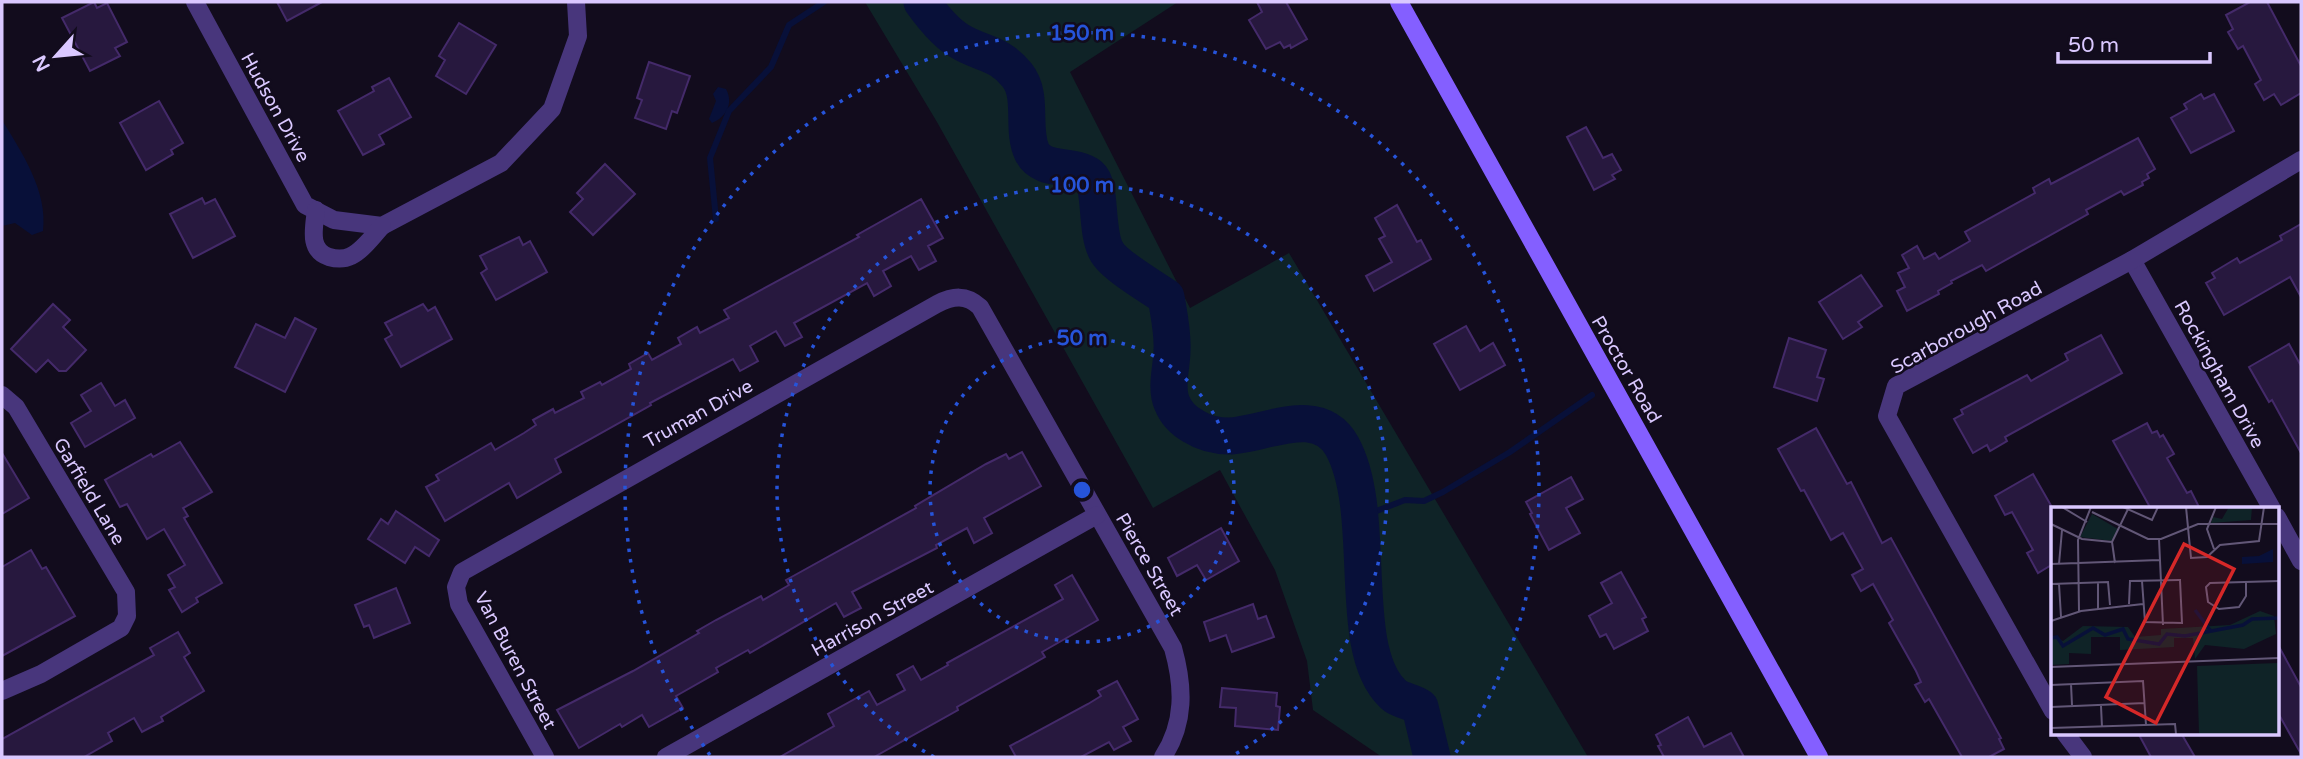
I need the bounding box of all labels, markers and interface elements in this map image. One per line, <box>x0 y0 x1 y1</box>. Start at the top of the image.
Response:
north arrow <box>21 21 91 91</box>
text: 150 m <box>1050 21 1114 46</box>
scale bar <box>2058 21 2210 65</box>
text: 50 m <box>2068 33 2119 58</box>
street label: Hudson Drive <box>236 49 314 166</box>
text: N <box>28 51 55 75</box>
text: 100 m <box>1050 173 1114 198</box>
street label: Scarborough Road <box>1887 277 2046 379</box>
street label: Rockingham Drive <box>2169 297 2269 452</box>
street label: Proctor Road <box>1587 312 1666 427</box>
text: 50 m <box>1056 326 1108 351</box>
street label: Truman Drive <box>640 375 757 453</box>
street label: Garfield Lane <box>49 434 130 549</box>
centre of rings <box>1070 478 1094 502</box>
inset map <box>2051 507 2278 734</box>
street label: Pierce Street <box>1111 509 1187 620</box>
street label: Harrison Street <box>808 576 937 661</box>
street label: Van Buren Street <box>470 588 561 733</box>

